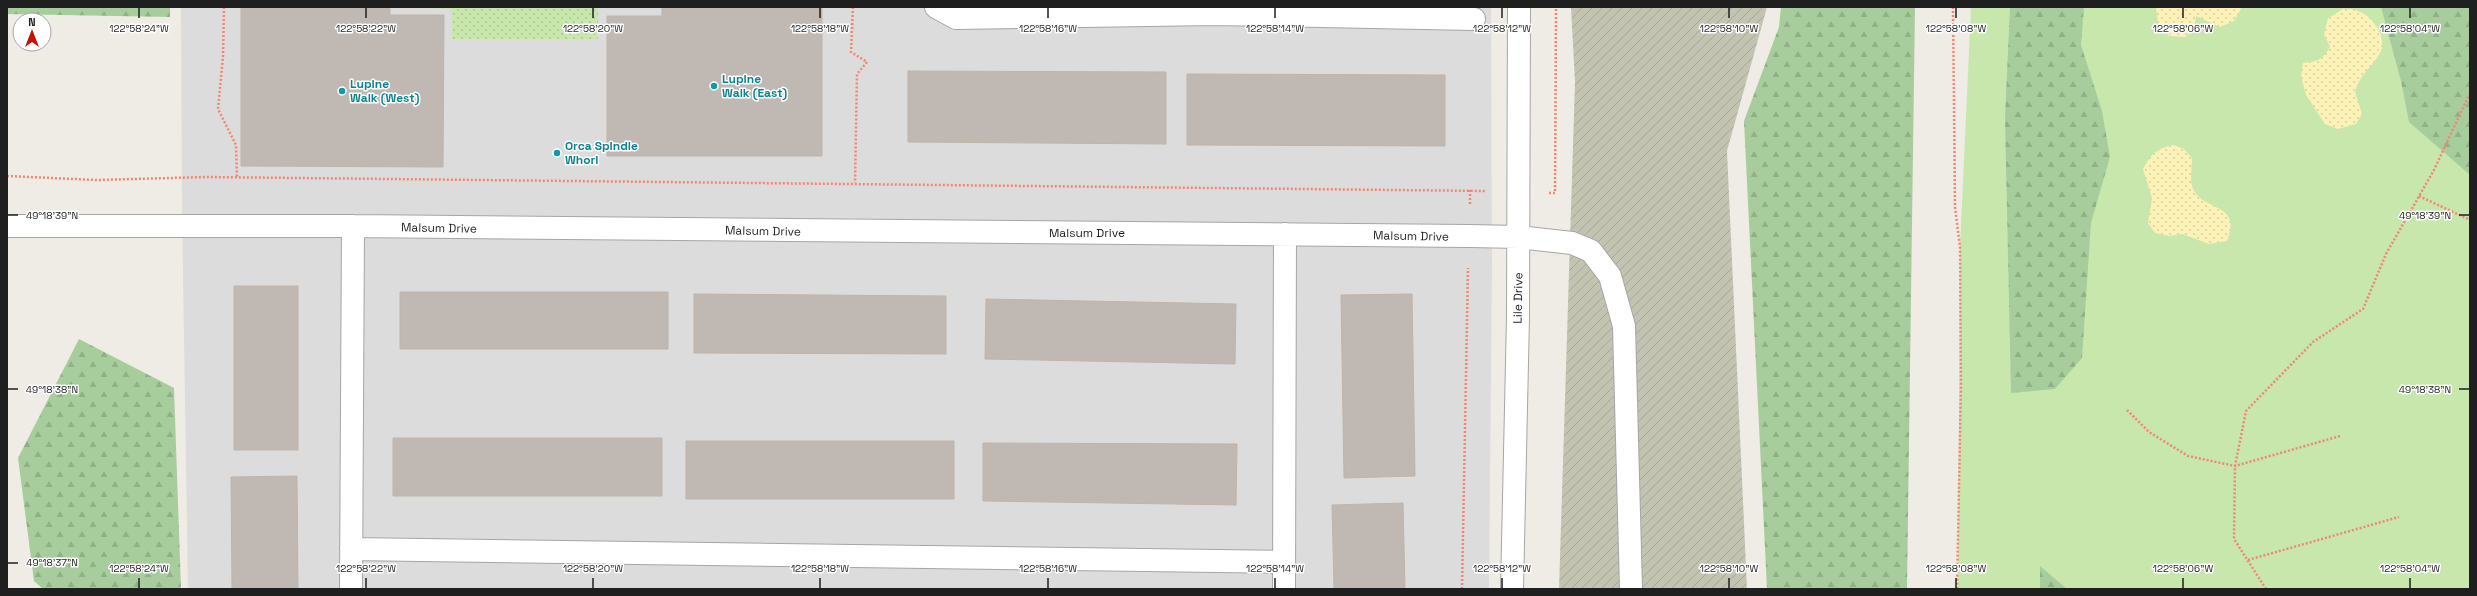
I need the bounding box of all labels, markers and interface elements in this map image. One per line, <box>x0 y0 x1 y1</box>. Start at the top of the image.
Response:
north arrow <box>12 12 52 52</box>
text: N <box>28 15 36 29</box>
text: 122°58'24"W <box>109 22 169 35</box>
text: 122°58'22"W <box>336 22 396 35</box>
text: 122°58'20"W <box>563 22 623 35</box>
text: 122°58'18"W <box>791 22 849 35</box>
text: 122°58'16"W <box>1019 22 1077 35</box>
text: 122°58'14"W <box>1246 22 1304 35</box>
text: 122°58'12"W <box>1473 22 1531 35</box>
text: 122°58'10"W <box>1700 22 1758 35</box>
text: 122°58'08"W <box>1926 22 1986 35</box>
text: 122°58'06"W <box>2153 22 2213 35</box>
text: 122°58'04"W <box>2380 22 2440 35</box>
place label: Lupine Walk (East) <box>722 71 788 101</box>
place label: Lupine Walk (West) <box>350 76 420 106</box>
marker: Lupine Walk (East) <box>709 81 719 91</box>
marker: Lupine Walk (West) <box>337 86 347 96</box>
place label: Orca Spindle Whorl <box>565 138 638 168</box>
marker: Orca Spindle Whorl <box>552 148 562 158</box>
text: 49°18'39"N <box>26 209 78 222</box>
text: 49°18'39"N <box>2399 209 2451 222</box>
street label: Malsum Drive <box>401 219 477 237</box>
street label: Malsum Drive <box>725 222 801 240</box>
street label: Malsum Drive <box>1049 225 1125 241</box>
street label: Malsum Drive <box>1373 227 1449 245</box>
street label: Lile Drive <box>1510 272 1526 324</box>
text: 49°18'38"N <box>26 383 78 396</box>
text: 49°18'38"N <box>2399 383 2451 396</box>
text: 49°18'37"N <box>26 556 78 569</box>
text: 122°58'24"W <box>109 562 169 575</box>
text: 122°58'22"W <box>336 562 396 575</box>
text: 122°58'20"W <box>563 562 623 575</box>
text: 122°58'18"W <box>791 562 849 575</box>
text: 122°58'16"W <box>1019 562 1077 575</box>
text: 122°58'14"W <box>1246 562 1304 575</box>
text: 122°58'12"W <box>1473 562 1531 575</box>
text: 122°58'10"W <box>1700 562 1758 575</box>
text: 122°58'08"W <box>1926 562 1986 575</box>
text: 122°58'06"W <box>2153 562 2213 575</box>
text: 122°58'04"W <box>2380 562 2440 575</box>

